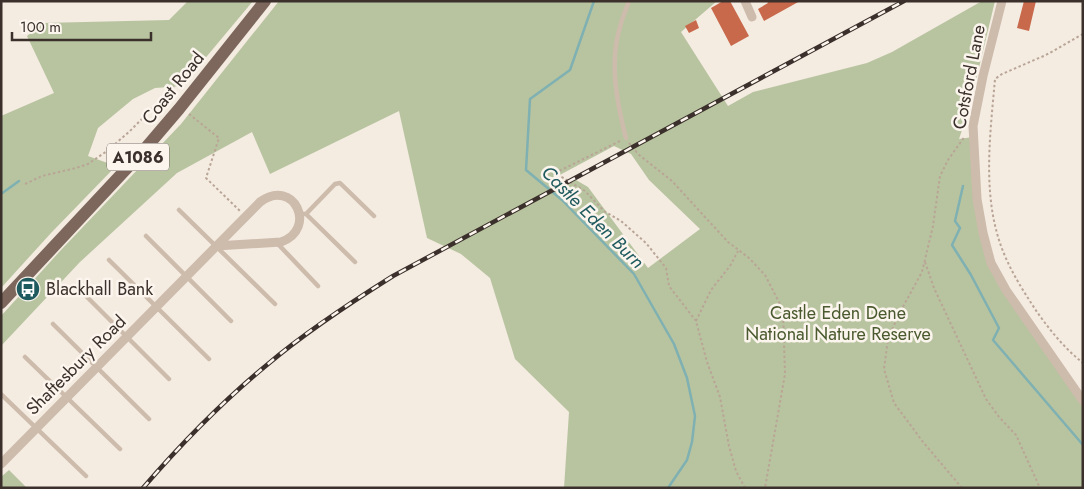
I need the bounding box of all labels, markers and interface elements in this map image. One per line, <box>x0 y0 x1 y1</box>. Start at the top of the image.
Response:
scale bar <box>12 10 151 42</box>
text: 100 m <box>20 16 61 38</box>
street label: Cotsford Lane <box>946 22 992 132</box>
street label: Coast Road <box>136 46 210 130</box>
road number: A1086 <box>107 144 169 170</box>
water label: Castle Eden Burn <box>535 159 651 275</box>
bus stop icon: Blackhall Bank <box>15 276 41 302</box>
place label: Blackhall Bank <box>46 276 153 302</box>
park label: Castle Eden Dene National Nature Reserve <box>745 300 931 347</box>
street label: Shaftesbury Road <box>20 309 132 421</box>

